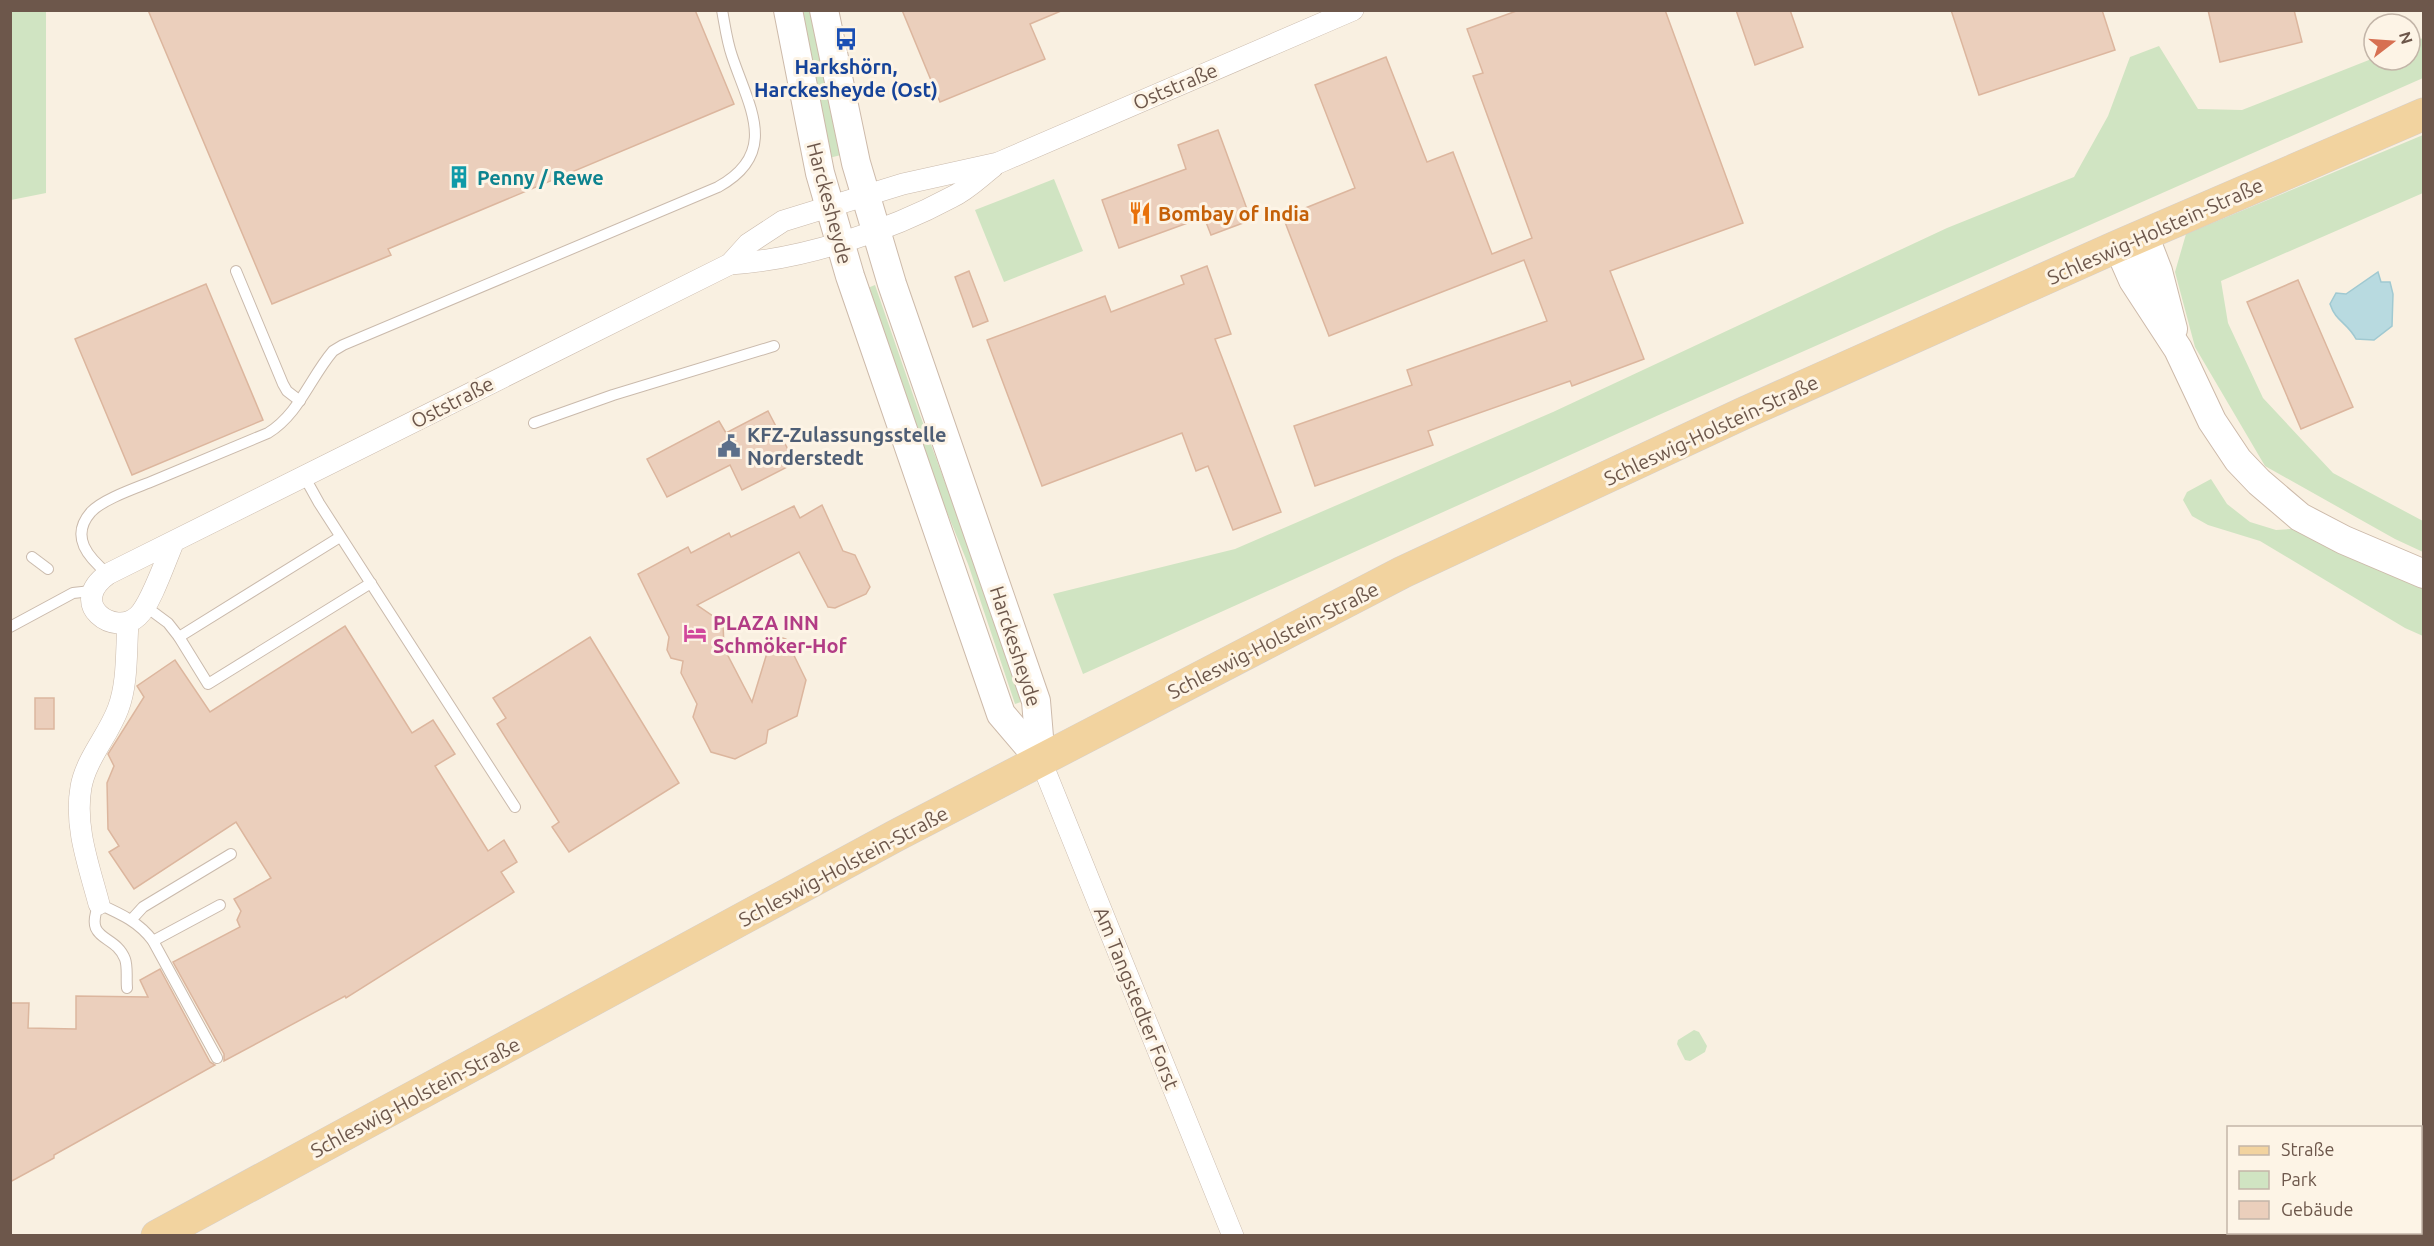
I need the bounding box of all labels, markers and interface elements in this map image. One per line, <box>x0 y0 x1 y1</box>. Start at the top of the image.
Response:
north arrow <box>2362 12 2422 72</box>
bus stop icon: Harkshörn, Harckesheyde (Ost) <box>833 26 859 52</box>
text: N <box>2396 29 2417 46</box>
place label: Harkshörn, Harckesheyde (Ost) <box>754 55 938 101</box>
street label: Oststraße <box>1129 58 1221 114</box>
street label: Harckesheyde <box>803 139 857 267</box>
building icon: Penny / Rewe <box>446 164 472 190</box>
place label: Penny / Rewe <box>477 166 604 189</box>
street label: Schleswig-Holstein-Straße <box>2044 173 2266 289</box>
restaurant icon: Bombay of India <box>1127 200 1153 226</box>
place label: Bombay of India <box>1158 202 1310 225</box>
street label: Schleswig-Holstein-Straße <box>1600 370 1822 490</box>
street label: Oststraße <box>407 371 497 433</box>
place label: KFZ-Zulassungsstelle Norderstedt <box>747 423 947 469</box>
public building icon: KFZ-Zulassungsstelle Norderstedt <box>716 433 742 459</box>
street label: Schleswig-Holstein-Straße <box>1164 577 1382 703</box>
street label: Harckesheyde <box>986 583 1046 709</box>
place label: PLAZA INN Schmöker-Hof <box>713 611 847 657</box>
hotel icon: PLAZA INN Schmöker-Hof <box>682 620 708 646</box>
street label: Schleswig-Holstein-Straße <box>734 801 952 931</box>
street label: Am Tangstedter Forst <box>1090 903 1184 1093</box>
street label: Schleswig-Holstein-Straße <box>306 1032 524 1162</box>
legend <box>2227 1126 2422 1234</box>
text: Straße <box>2281 1139 2334 1159</box>
text: Park <box>2281 1169 2317 1189</box>
text: Gebäude <box>2281 1199 2353 1219</box>

